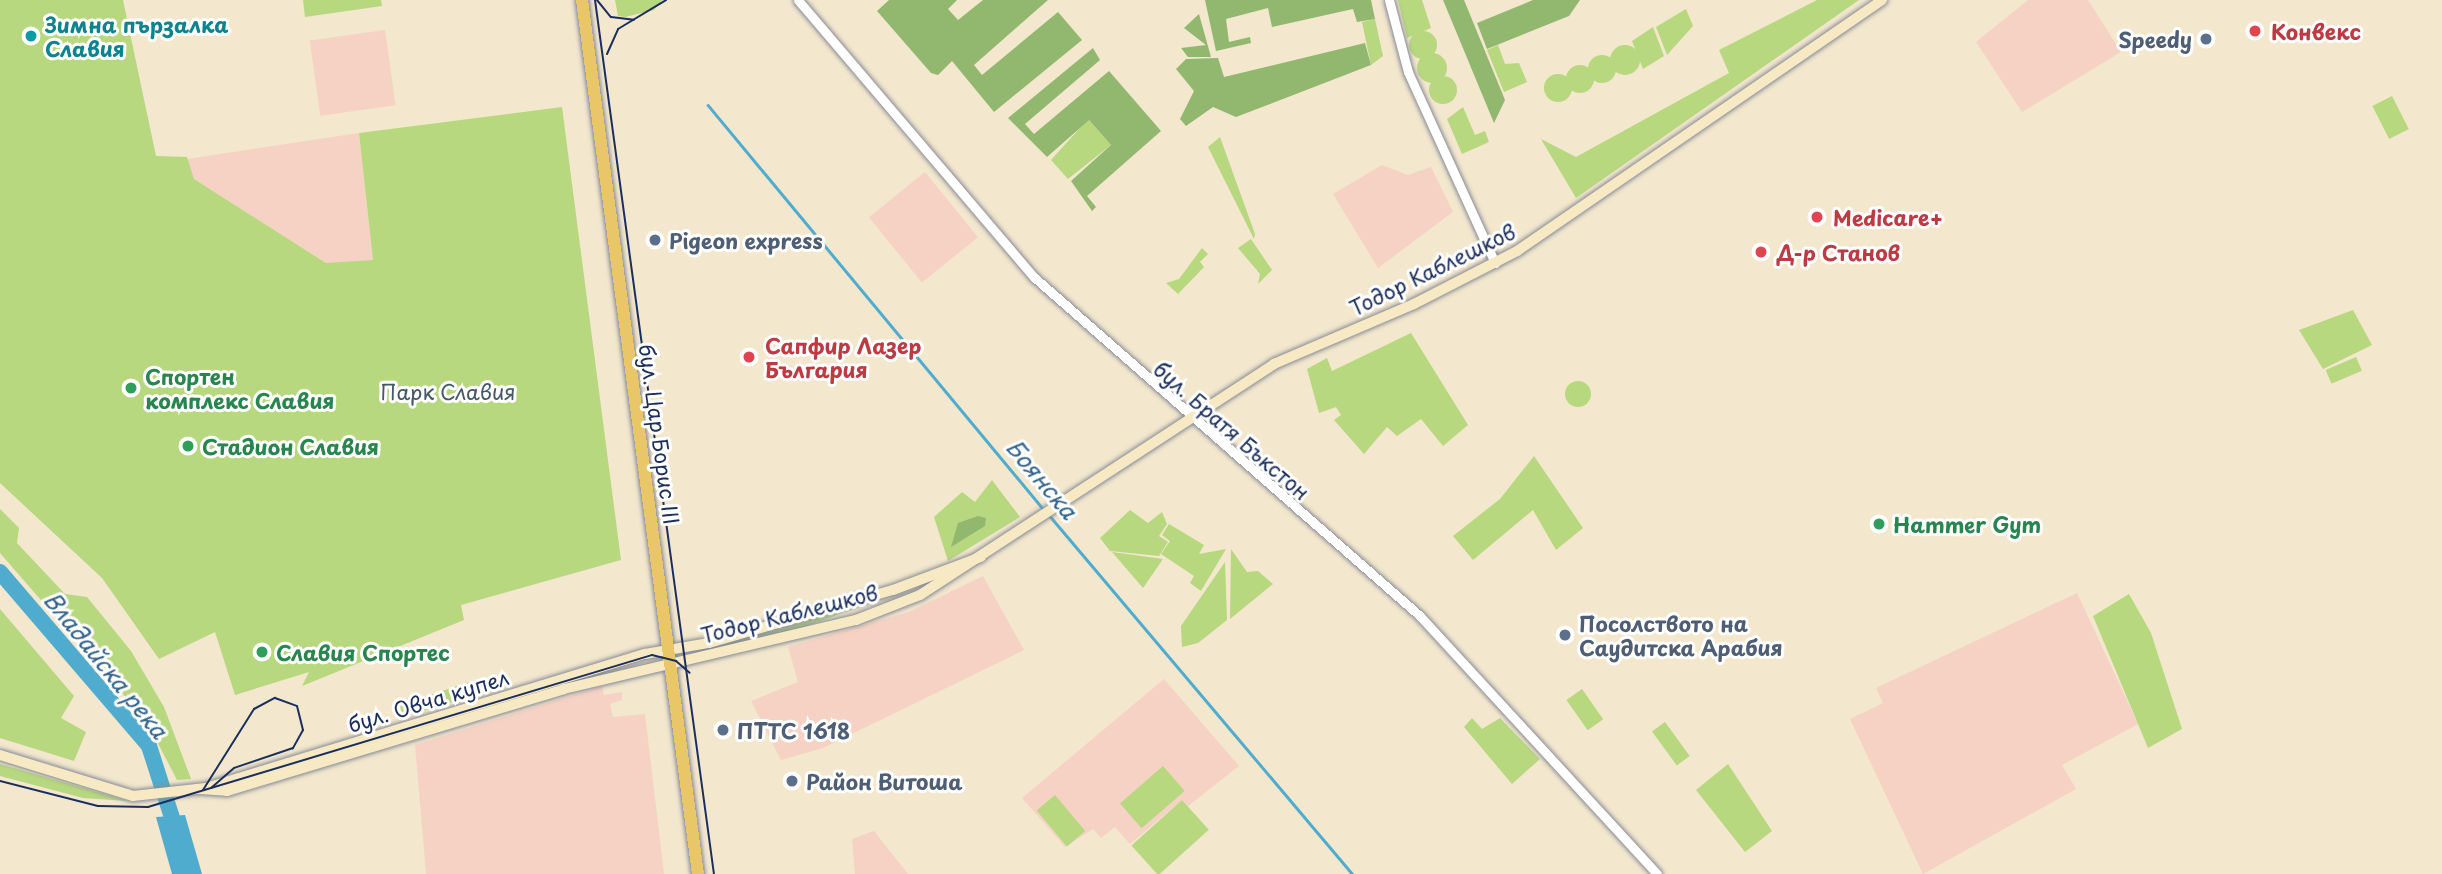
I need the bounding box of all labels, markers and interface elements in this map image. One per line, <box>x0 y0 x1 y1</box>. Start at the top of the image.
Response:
place label: Зимна пързалка Славия <box>45 11 229 61</box>
place label: Конвекс <box>2271 18 2361 44</box>
marker: Конвекс <box>2245 21 2265 41</box>
place label: Speedy <box>2118 26 2192 52</box>
marker: Зимна пързалка Славия <box>23 28 39 44</box>
marker: Speedy <box>2198 31 2214 47</box>
place label: Medicare+ <box>1833 204 1943 230</box>
marker: Medicare+ <box>1807 207 1827 227</box>
street label: Тодор Каблешков <box>1345 218 1519 320</box>
place label: Pigeon express <box>669 227 822 253</box>
marker: Pigeon express <box>647 232 663 248</box>
place label: Д-р Станов <box>1777 239 1901 265</box>
marker: Д-р Станов <box>1751 242 1771 262</box>
place label: Сапфир Лазер България <box>765 332 923 382</box>
street label: бул. Цар Борис III <box>635 341 685 527</box>
marker: Сапфир Лазер България <box>739 347 759 367</box>
street label: бул. Братя Бъкстон <box>1149 355 1315 505</box>
place label: Спортен комплекс Славия <box>145 363 336 413</box>
park label: Парк Славия <box>380 378 516 404</box>
marker: Спортен комплекс Славия <box>123 380 139 396</box>
place label: Стадион Славия <box>202 433 380 459</box>
water label: Боянска <box>1001 434 1083 524</box>
marker: Стадион Славия <box>180 438 196 454</box>
place label: Hammer Gym <box>1893 511 2042 537</box>
marker: Hammer Gym <box>1871 516 1887 532</box>
street label: Тодор Каблешков <box>697 579 881 647</box>
water label: Владайска река <box>38 585 174 745</box>
place label: Посолството на Саудитска Арабия <box>1579 610 1784 660</box>
marker: Посолството на Саудитска Арабия <box>1557 627 1573 643</box>
place label: Славия Спортес <box>276 639 450 665</box>
marker: Славия Спортес <box>254 644 270 660</box>
street label: бул. Овча купел <box>344 663 512 737</box>
place label: ПТТС 1618 <box>737 717 851 743</box>
marker: ПТТС 1618 <box>715 722 731 738</box>
place label: Район Витоша <box>806 768 964 794</box>
marker: Район Витоша <box>784 773 800 789</box>

